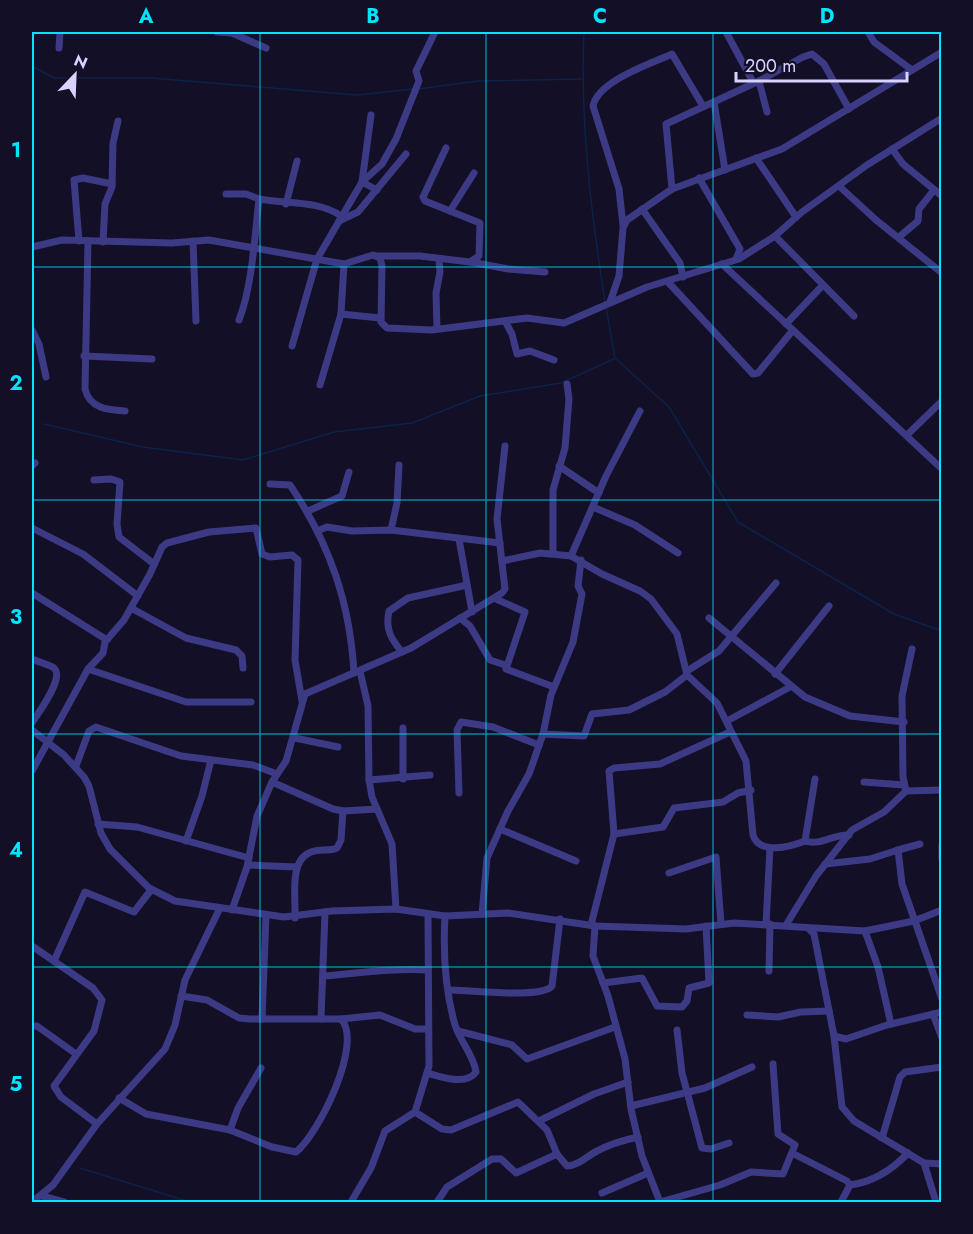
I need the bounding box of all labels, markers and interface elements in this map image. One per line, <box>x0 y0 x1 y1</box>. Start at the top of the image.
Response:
text: A <box>138 2 154 31</box>
text: B <box>366 2 380 31</box>
text: C <box>593 2 607 31</box>
text: D <box>820 2 834 31</box>
north arrow <box>45 45 105 105</box>
scale bar <box>736 45 907 83</box>
text: N <box>70 49 91 75</box>
text: 200 m <box>745 53 796 79</box>
text: 1 <box>11 136 21 165</box>
text: 2 <box>9 369 23 398</box>
text: 3 <box>10 603 22 632</box>
text: 4 <box>9 836 23 865</box>
text: 5 <box>10 1070 23 1099</box>

